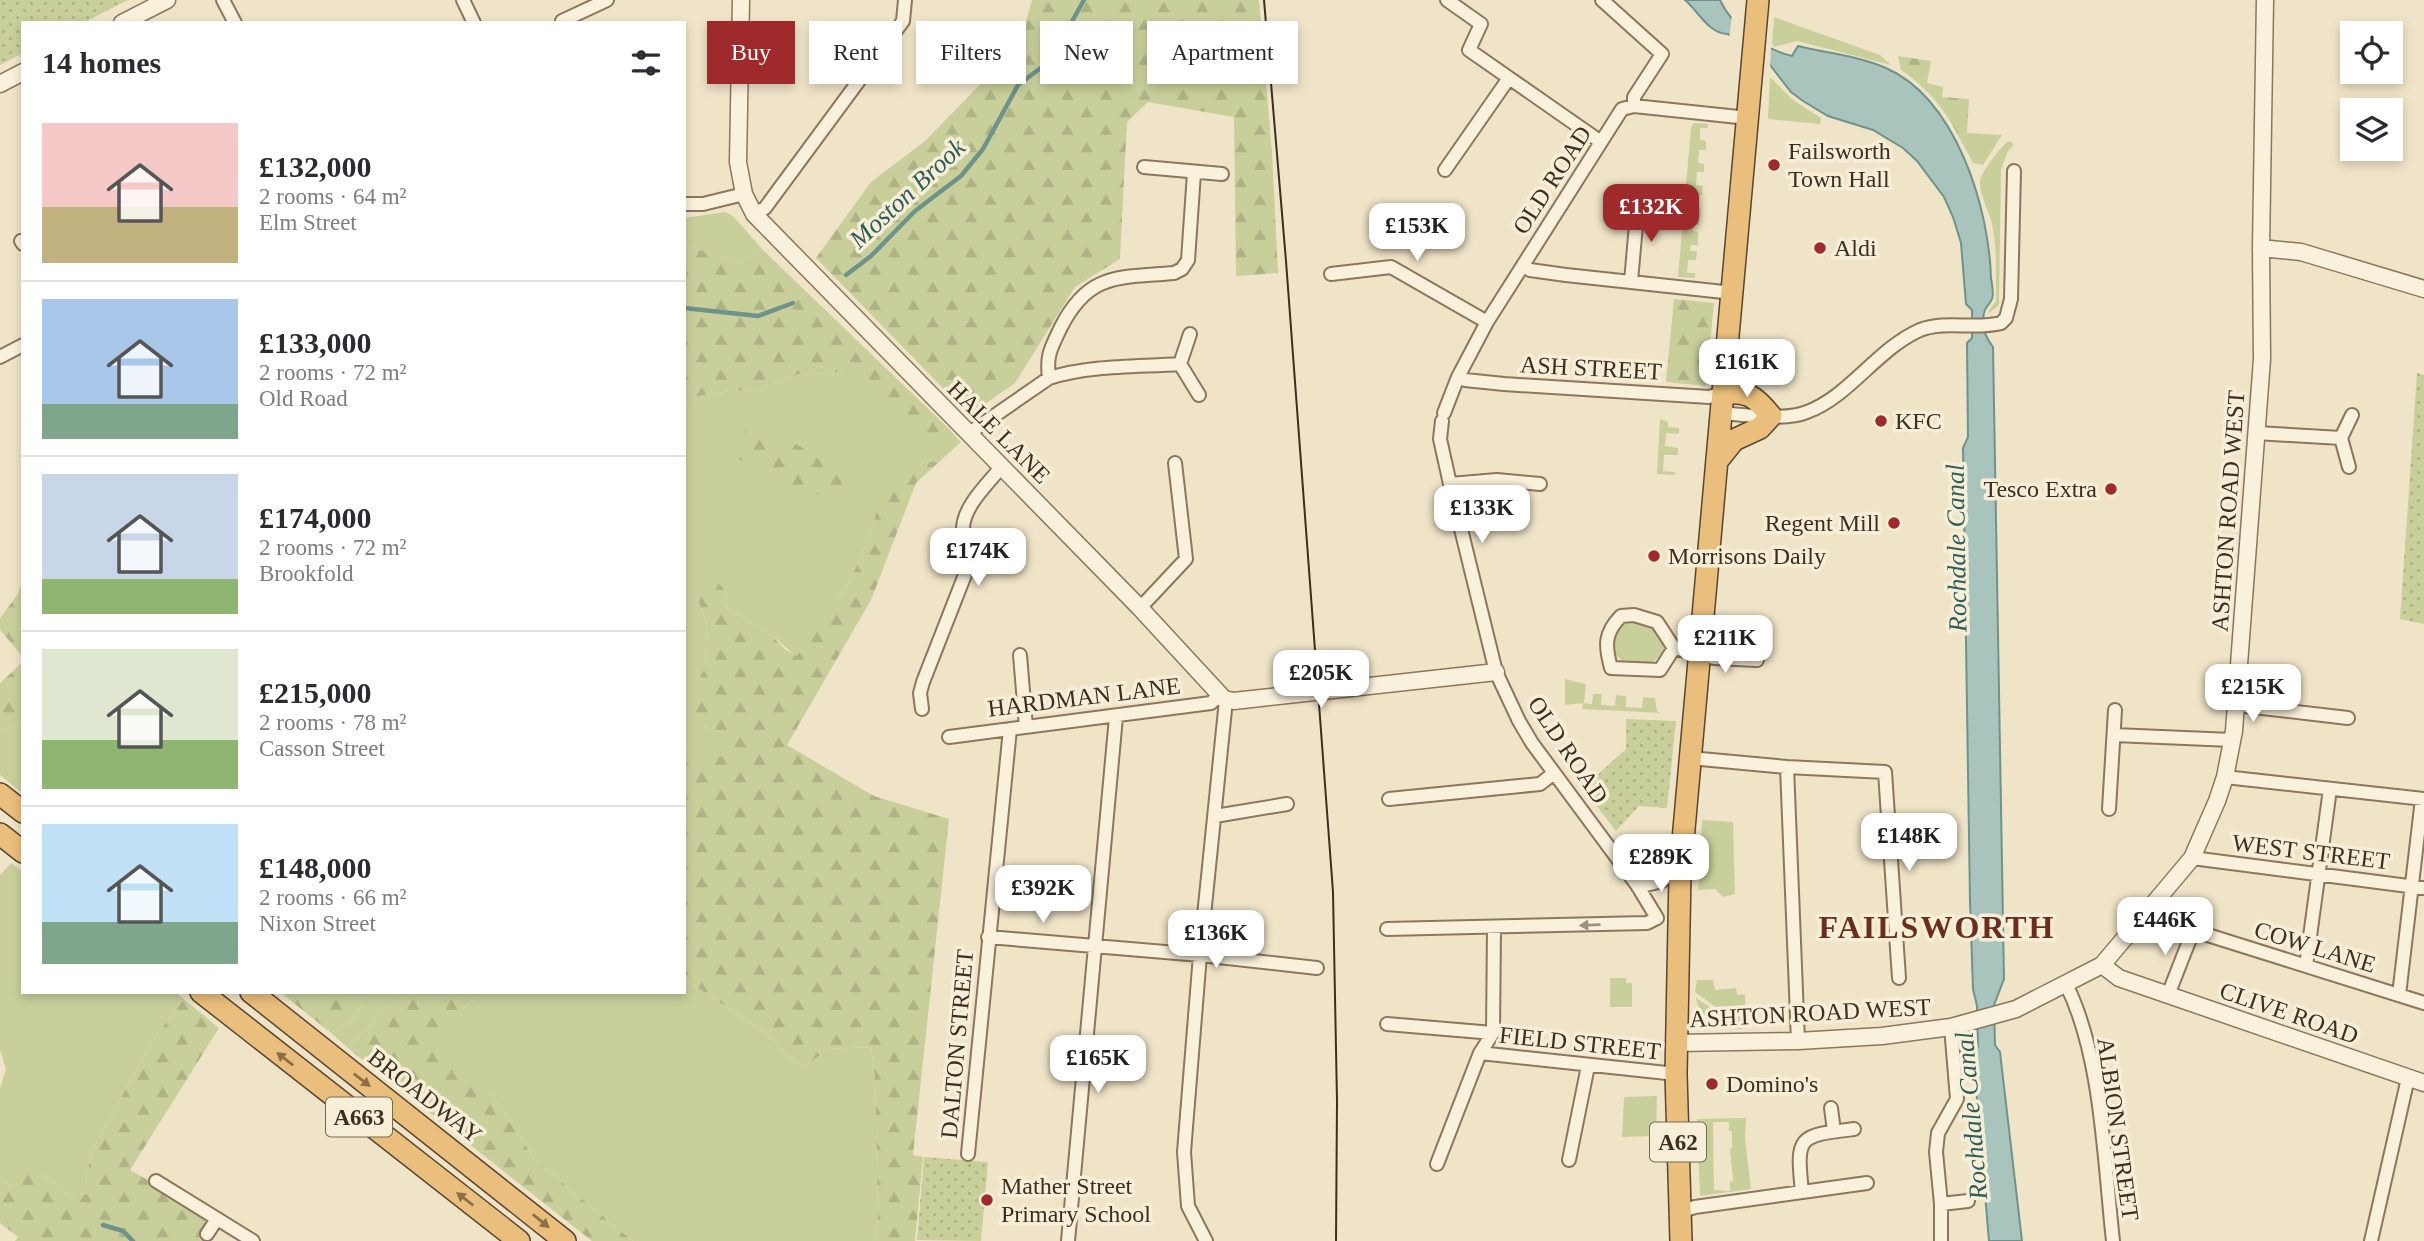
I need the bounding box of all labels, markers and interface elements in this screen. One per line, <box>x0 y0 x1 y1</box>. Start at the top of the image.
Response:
chip: Buy <box>707 21 795 84</box>
chip: Rent <box>809 21 902 84</box>
chip: Filters <box>916 21 1026 84</box>
chip: New <box>1040 21 1133 84</box>
chip: Apartment <box>1147 21 1298 84</box>
map controls <box>2340 21 2403 161</box>
button: locate <box>2340 21 2403 84</box>
icon: filters <box>627 44 665 82</box>
text: 14 homes <box>42 46 161 79</box>
button: layers <box>2340 98 2403 161</box>
street label: OLD ROAD <box>1508 121 1596 239</box>
water label: Moston Brook <box>843 132 971 255</box>
place label: Failsworth Town Hall <box>1788 138 1891 192</box>
text: £132,000 <box>259 150 372 183</box>
icon: home <box>98 151 182 235</box>
marker: Failsworth Town Hall <box>1766 157 1782 173</box>
text: 2 rooms · 64 m² <box>259 184 406 209</box>
pin: £132K <box>1602 184 1700 244</box>
text: £132K <box>1619 194 1683 219</box>
pin: £153K <box>1368 204 1466 263</box>
text: Elm Street <box>259 210 357 235</box>
text: £153K <box>1385 213 1449 238</box>
place label: Aldi <box>1834 235 1877 261</box>
marker: Aldi <box>1812 240 1828 256</box>
text: £133,000 <box>259 326 372 359</box>
icon: home <box>98 327 182 411</box>
pin: £161K <box>1698 340 1796 399</box>
text: £161K <box>1715 349 1779 374</box>
street label: ASH STREET <box>1519 351 1663 385</box>
text: 2 rooms · 72 m² <box>259 360 406 385</box>
street label: HALE LANE <box>942 375 1056 489</box>
text: Old Road <box>259 386 348 411</box>
street label: ASHTON ROAD WEST <box>2207 389 2249 633</box>
place label: KFC <box>1895 408 1942 434</box>
marker: KFC <box>1873 413 1889 429</box>
water label: Rochdale Canal <box>1941 464 1972 633</box>
place label: Tesco Extra <box>1983 476 2097 502</box>
marker: Tesco Extra <box>2103 481 2119 497</box>
pin: £133K <box>1433 486 1531 545</box>
text: £133K <box>1450 495 1514 520</box>
text: £174,000 <box>259 501 372 534</box>
icon: home <box>98 502 182 586</box>
place label: Regent Mill <box>1765 510 1880 536</box>
marker: Regent Mill <box>1886 515 1902 531</box>
pin: £174K <box>929 528 1027 588</box>
text: 2 rooms · 72 m² <box>259 535 406 560</box>
text: £174K <box>946 538 1010 563</box>
place label: Morrisons Daily <box>1668 543 1826 569</box>
marker: Morrisons Daily <box>1646 548 1662 564</box>
text: Brookfold <box>259 561 354 586</box>
pin: £211K <box>1676 616 1774 675</box>
text: £211K <box>1694 625 1756 650</box>
pin: £205K <box>1272 650 1370 710</box>
text: £205K <box>1289 660 1353 685</box>
pin: £215K <box>2204 664 2302 724</box>
street label: HARDMAN LANE <box>986 672 1182 722</box>
text: £215K <box>2221 674 2285 699</box>
text: £215,000 <box>259 676 372 709</box>
icon: home <box>98 677 182 761</box>
street label: OLD ROAD <box>1523 692 1613 808</box>
text: 2 rooms · 78 m² <box>259 710 406 735</box>
text: Casson Street <box>259 736 385 761</box>
pin: £148K <box>1860 814 1958 873</box>
text: £148K <box>1877 823 1941 848</box>
street label: WEST STREET <box>2231 829 2392 875</box>
pin: £289K <box>1612 834 1710 894</box>
text: £289K <box>1629 844 1693 869</box>
text: £148,000 <box>259 851 372 884</box>
icon: home <box>98 852 182 936</box>
pin: £392K <box>994 866 1092 925</box>
text: £392K <box>1011 875 1075 900</box>
text: 2 rooms · 66 m² <box>259 885 406 910</box>
pin: £446K <box>2116 898 2214 957</box>
text: £446K <box>2133 907 2197 932</box>
district label: FAILSWORTH <box>1819 909 2055 945</box>
text: Nixon Street <box>259 911 376 936</box>
pin: £136K <box>1167 911 1265 970</box>
street label: COW LANE <box>2251 916 2379 978</box>
one-way arrow <box>1578 919 1600 930</box>
text: £136K <box>1184 920 1248 945</box>
street label: DALTON STREET <box>936 948 978 1140</box>
street label: CLIVE ROAD <box>2216 977 2362 1049</box>
street label: ASHTON ROAD WEST <box>1689 994 1932 1032</box>
street label: FIELD STREET <box>1498 1022 1662 1064</box>
water label: Rochdale Canal <box>1950 1031 1993 1202</box>
pin: £165K <box>1049 1036 1147 1095</box>
street label: ALBION STREET <box>2092 1036 2144 1223</box>
street label: BROADWAY <box>363 1044 487 1148</box>
text: £165K <box>1066 1045 1130 1070</box>
one-way arrow <box>277 1052 295 1067</box>
place label: Domino's <box>1726 1071 1818 1097</box>
one-way arrow <box>353 1073 371 1088</box>
marker: Domino's <box>1704 1076 1720 1092</box>
road number: A663 <box>326 1098 392 1136</box>
road number: A62 <box>1650 1122 1706 1162</box>
place label: Mather Street Primary School <box>1001 1173 1151 1227</box>
one-way arrow <box>456 1192 474 1207</box>
marker: Mather Street Primary School <box>979 1192 995 1208</box>
one-way arrow <box>531 1214 549 1229</box>

